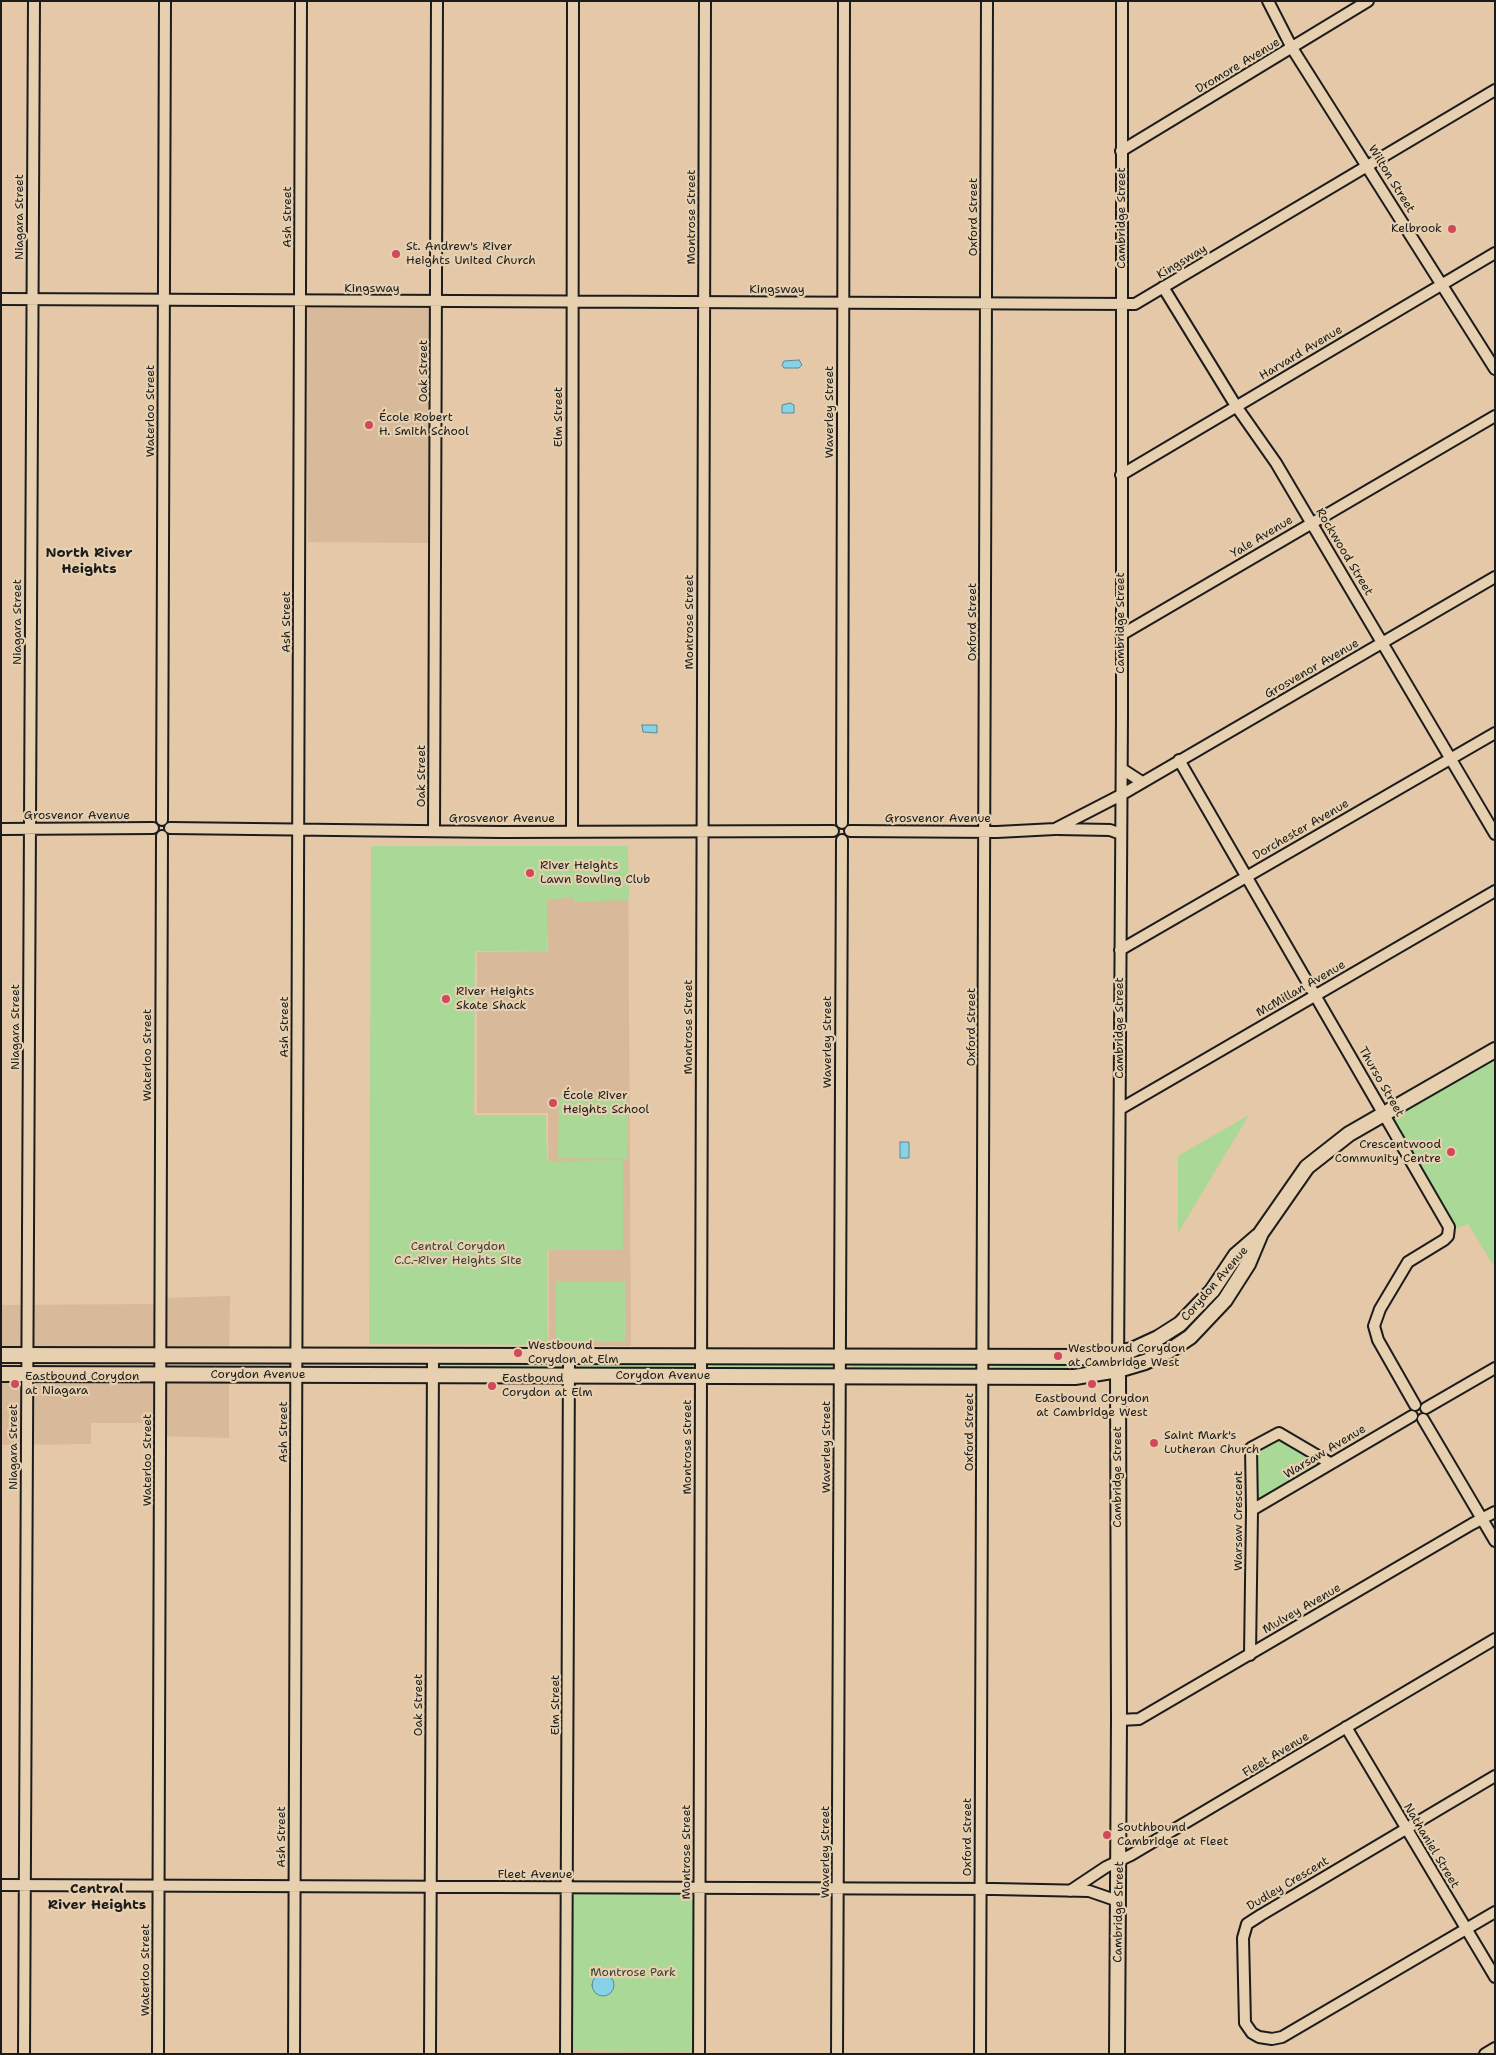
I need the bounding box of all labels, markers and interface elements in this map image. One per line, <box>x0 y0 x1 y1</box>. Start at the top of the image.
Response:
street label: Dromore Avenue <box>1193 35 1283 97</box>
street label: Wilton Street <box>1364 142 1418 216</box>
street label: Cambridge Street <box>1115 167 1129 269</box>
street label: Montrose Street <box>685 169 699 265</box>
street label: Niagara Street <box>13 174 27 260</box>
street label: Oxford Street <box>967 178 981 256</box>
street label: Ash Street <box>281 186 295 248</box>
place label: Kelbrook <box>1391 222 1442 236</box>
marker: Kelbrook <box>1446 223 1458 235</box>
place label: St. Andrew's River Heights United Church <box>406 240 536 268</box>
street label: Kingsway <box>1155 242 1209 282</box>
marker: St. Andrew's River Heights United Church <box>390 248 402 260</box>
street label: Kingsway <box>344 282 400 296</box>
street label: Kingsway <box>749 283 805 297</box>
street label: Harvard Avenue <box>1257 323 1345 383</box>
street label: Oak Street <box>417 340 431 402</box>
street label: Waterloo Street <box>144 365 158 457</box>
street label: Waverley Street <box>823 366 837 458</box>
street label: Elm Street <box>552 387 566 447</box>
place label: École Robert H. Smith School <box>379 411 469 439</box>
marker: École Robert H. Smith School <box>363 419 375 431</box>
street label: Rockwood Street <box>1312 506 1376 598</box>
street label: Yale Avenue <box>1228 513 1296 561</box>
district label: North River Heights <box>46 545 132 578</box>
street label: Cambridge Street <box>1114 572 1128 674</box>
street label: Montrose Street <box>683 574 697 670</box>
street label: Niagara Street <box>11 579 25 665</box>
street label: Oxford Street <box>966 583 980 661</box>
street label: Ash Street <box>280 591 294 653</box>
street label: Grosvenor Avenue <box>1262 636 1362 702</box>
street label: Oak Street <box>415 745 429 807</box>
street label: Dorchester Avenue <box>1250 797 1352 863</box>
street label: Grosvenor Avenue <box>24 809 130 823</box>
street label: Grosvenor Avenue <box>449 812 555 826</box>
street label: Grosvenor Avenue <box>885 812 991 826</box>
place label: River Heights Lawn Bowling Club <box>540 859 650 887</box>
marker: River Heights Lawn Bowling Club <box>524 867 536 879</box>
street label: McMillan Avenue <box>1254 958 1348 1020</box>
street label: Cambridge Street <box>1113 977 1127 1079</box>
street label: Montrose Street <box>682 979 696 1075</box>
street label: Niagara Street <box>9 984 23 1070</box>
place label: River Heights Skate Shack <box>456 985 534 1013</box>
street label: Oxford Street <box>965 988 979 1066</box>
marker: River Heights Skate Shack <box>440 993 452 1005</box>
street label: Ash Street <box>278 996 292 1058</box>
street label: Waverley Street <box>821 996 835 1088</box>
street label: Waterloo Street <box>141 1009 155 1101</box>
street label: Thurso Street <box>1355 1044 1407 1120</box>
place label: École River Heights School <box>563 1089 649 1117</box>
marker: École River Heights School <box>547 1097 559 1109</box>
place label: Crescentwood Community Centre <box>1335 1138 1441 1166</box>
marker: Crescentwood Community Centre <box>1445 1146 1457 1158</box>
park label: Central Corydon C.C.-River Heights Site <box>394 1240 522 1268</box>
street label: Corydon Avenue <box>1178 1243 1252 1325</box>
place label: Westbound Corydon at Elm <box>528 1339 619 1367</box>
place label: Westbound Corydon at Cambridge West <box>1068 1342 1185 1370</box>
marker: Westbound Corydon at Elm <box>512 1347 524 1359</box>
marker: Westbound Corydon at Cambridge West <box>1052 1350 1064 1362</box>
street label: Corydon Avenue <box>211 1368 305 1382</box>
street label: Corydon Avenue <box>616 1369 710 1383</box>
place label: Eastbound Corydon at Niagara <box>25 1370 139 1398</box>
place label: Eastbound Corydon at Elm <box>502 1372 593 1400</box>
marker: Eastbound Corydon at Niagara <box>9 1378 21 1390</box>
marker: Eastbound Corydon at Cambridge West <box>1086 1378 1098 1390</box>
marker: Eastbound Corydon at Elm <box>486 1380 498 1392</box>
place label: Eastbound Corydon at Cambridge West <box>1035 1392 1149 1420</box>
street label: Oxford Street <box>963 1393 977 1471</box>
street label: Montrose Street <box>681 1399 695 1495</box>
street label: Ash Street <box>277 1401 291 1463</box>
street label: Waverley Street <box>820 1401 834 1493</box>
street label: Niagara Street <box>7 1404 21 1490</box>
street label: Waterloo Street <box>141 1414 155 1506</box>
street label: Warsaw Avenue <box>1281 1422 1369 1482</box>
street label: Cambridge Street <box>1111 1426 1125 1528</box>
place label: Saint Mark's Lutheran Church <box>1164 1429 1259 1457</box>
marker: Saint Mark's Lutheran Church <box>1148 1437 1160 1449</box>
street label: Warsaw Crescent <box>1232 1471 1246 1571</box>
street label: Mulvey Avenue <box>1260 1581 1344 1637</box>
street label: Oak Street <box>412 1674 426 1736</box>
street label: Elm Street <box>549 1675 563 1735</box>
street label: Fleet Avenue <box>1240 1730 1312 1780</box>
street label: Oxford Street <box>961 1798 975 1876</box>
street label: Nathaniel Street <box>1400 1801 1462 1891</box>
street label: Montrose Street <box>680 1804 694 1900</box>
street label: Ash Street <box>275 1806 289 1868</box>
street label: Waverley Street <box>819 1806 833 1898</box>
place label: Southbound Cambridge at Fleet <box>1117 1821 1228 1849</box>
marker: Southbound Cambridge at Fleet <box>1101 1829 1113 1841</box>
street label: Dudley Crescent <box>1245 1854 1331 1914</box>
street label: Cambridge Street <box>1111 1861 1127 1963</box>
street label: Fleet Avenue <box>497 1868 573 1882</box>
district label: Central River Heights <box>48 1881 146 1914</box>
street label: Waterloo Street <box>139 1924 153 2016</box>
park label: Montrose Park <box>590 1966 676 1980</box>

